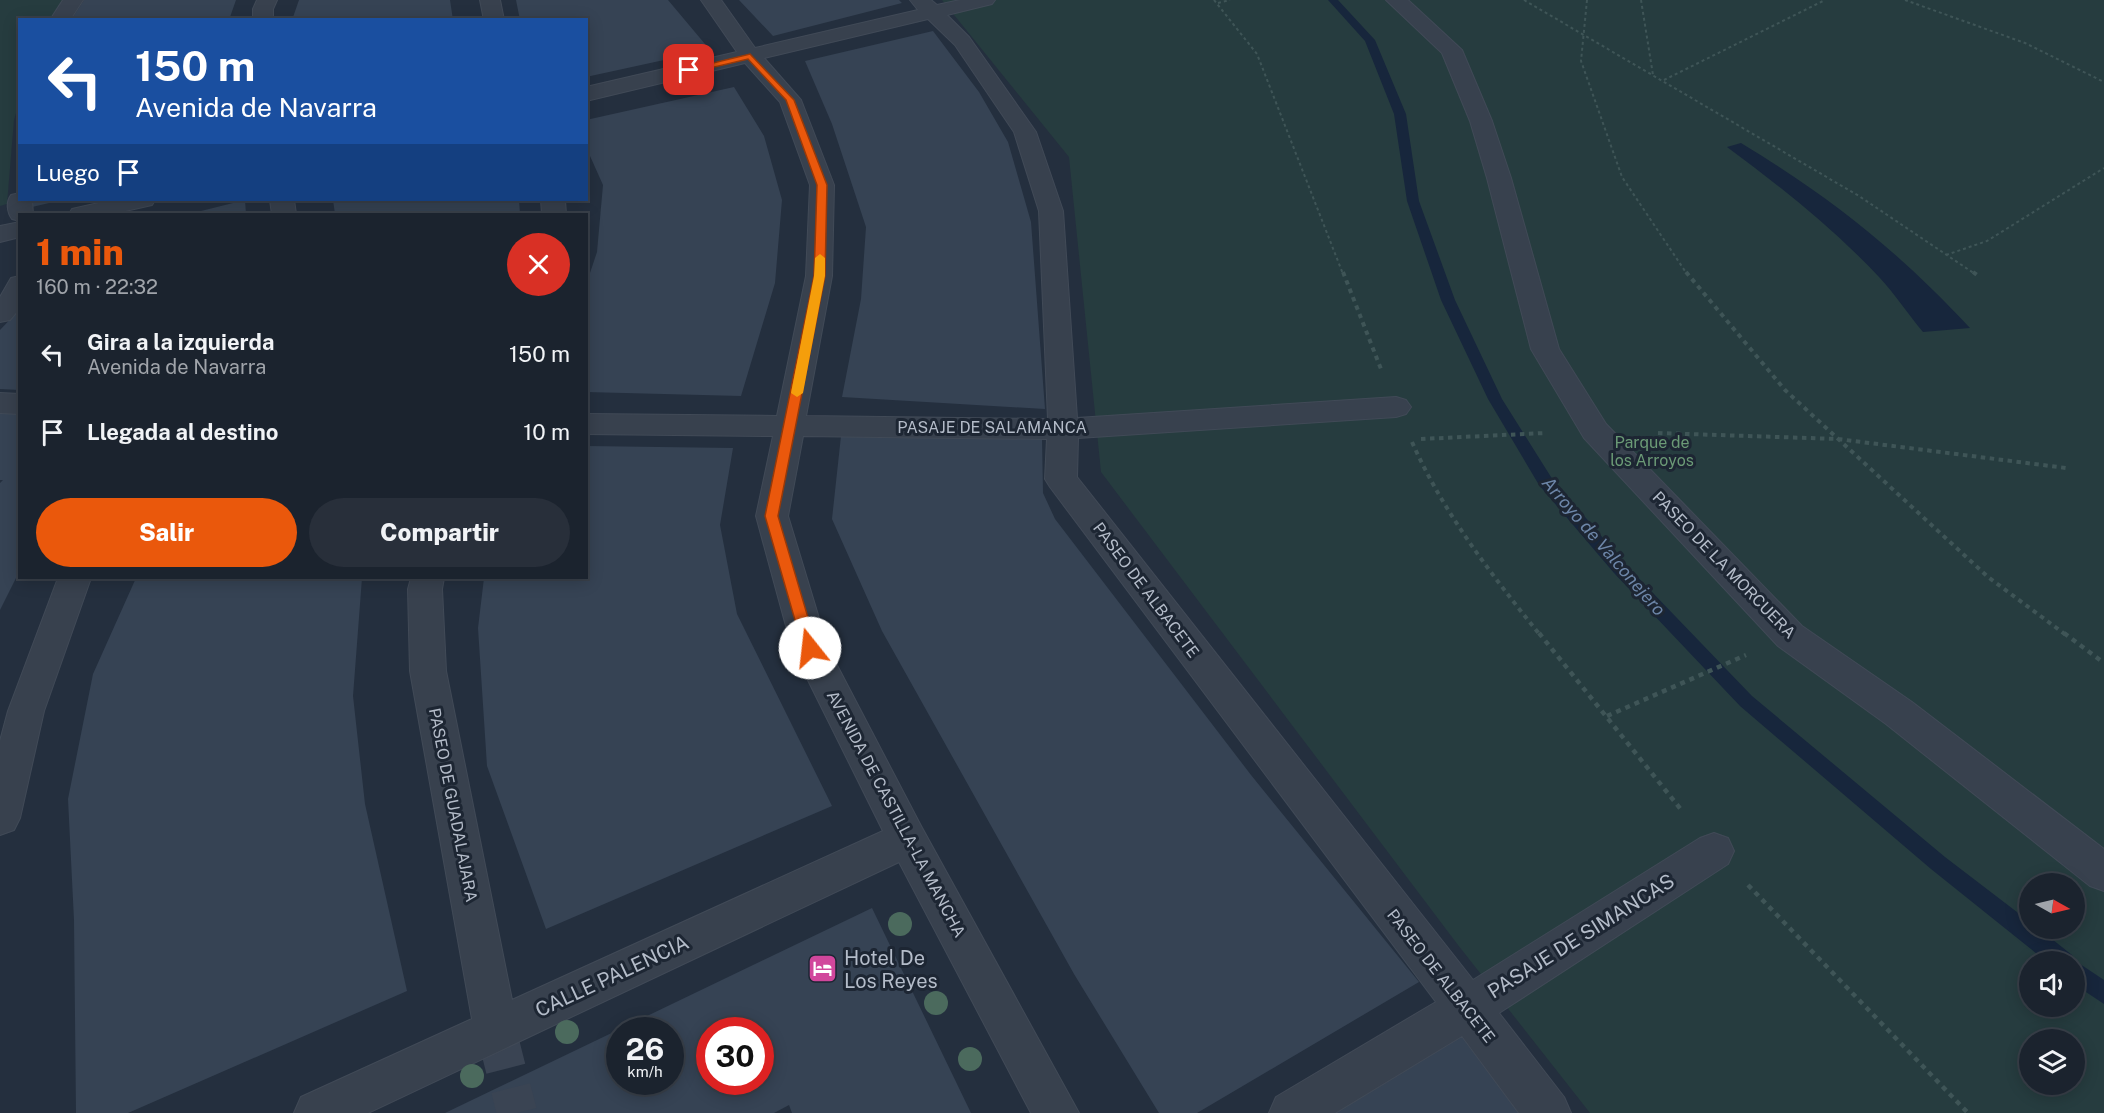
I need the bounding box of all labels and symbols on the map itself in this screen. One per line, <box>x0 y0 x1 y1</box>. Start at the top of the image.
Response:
pin <box>663 44 714 95</box>
street label: PASAJE DE SALAMANCA <box>897 418 1087 437</box>
park label: Parque de los Arroyos <box>1610 433 1694 470</box>
water label: Arroyo de Valconejero <box>1538 472 1670 620</box>
street label: PASEO DE LA MORCUERA <box>1649 487 1799 643</box>
street label: PASEO DE ALBACETE <box>1089 519 1203 661</box>
position arrow <box>778 616 842 680</box>
street label: AVENIDA DE CASTILLA-LA MANCHA <box>823 687 969 941</box>
street label: PASEO DE GUADALAJARA <box>425 706 481 904</box>
street label: PASAJE DE SIMANCAS <box>1483 869 1679 1003</box>
north arrow <box>2019 873 2085 939</box>
street label: PASEO DE ALBACETE <box>1383 905 1499 1047</box>
street label: CALLE PALENCIA <box>531 930 693 1022</box>
place label: Hotel De Los Reyes <box>844 946 938 993</box>
hotel icon: Hotel De Los Reyes <box>807 953 839 985</box>
speed limit sign: 30 <box>696 1017 774 1095</box>

